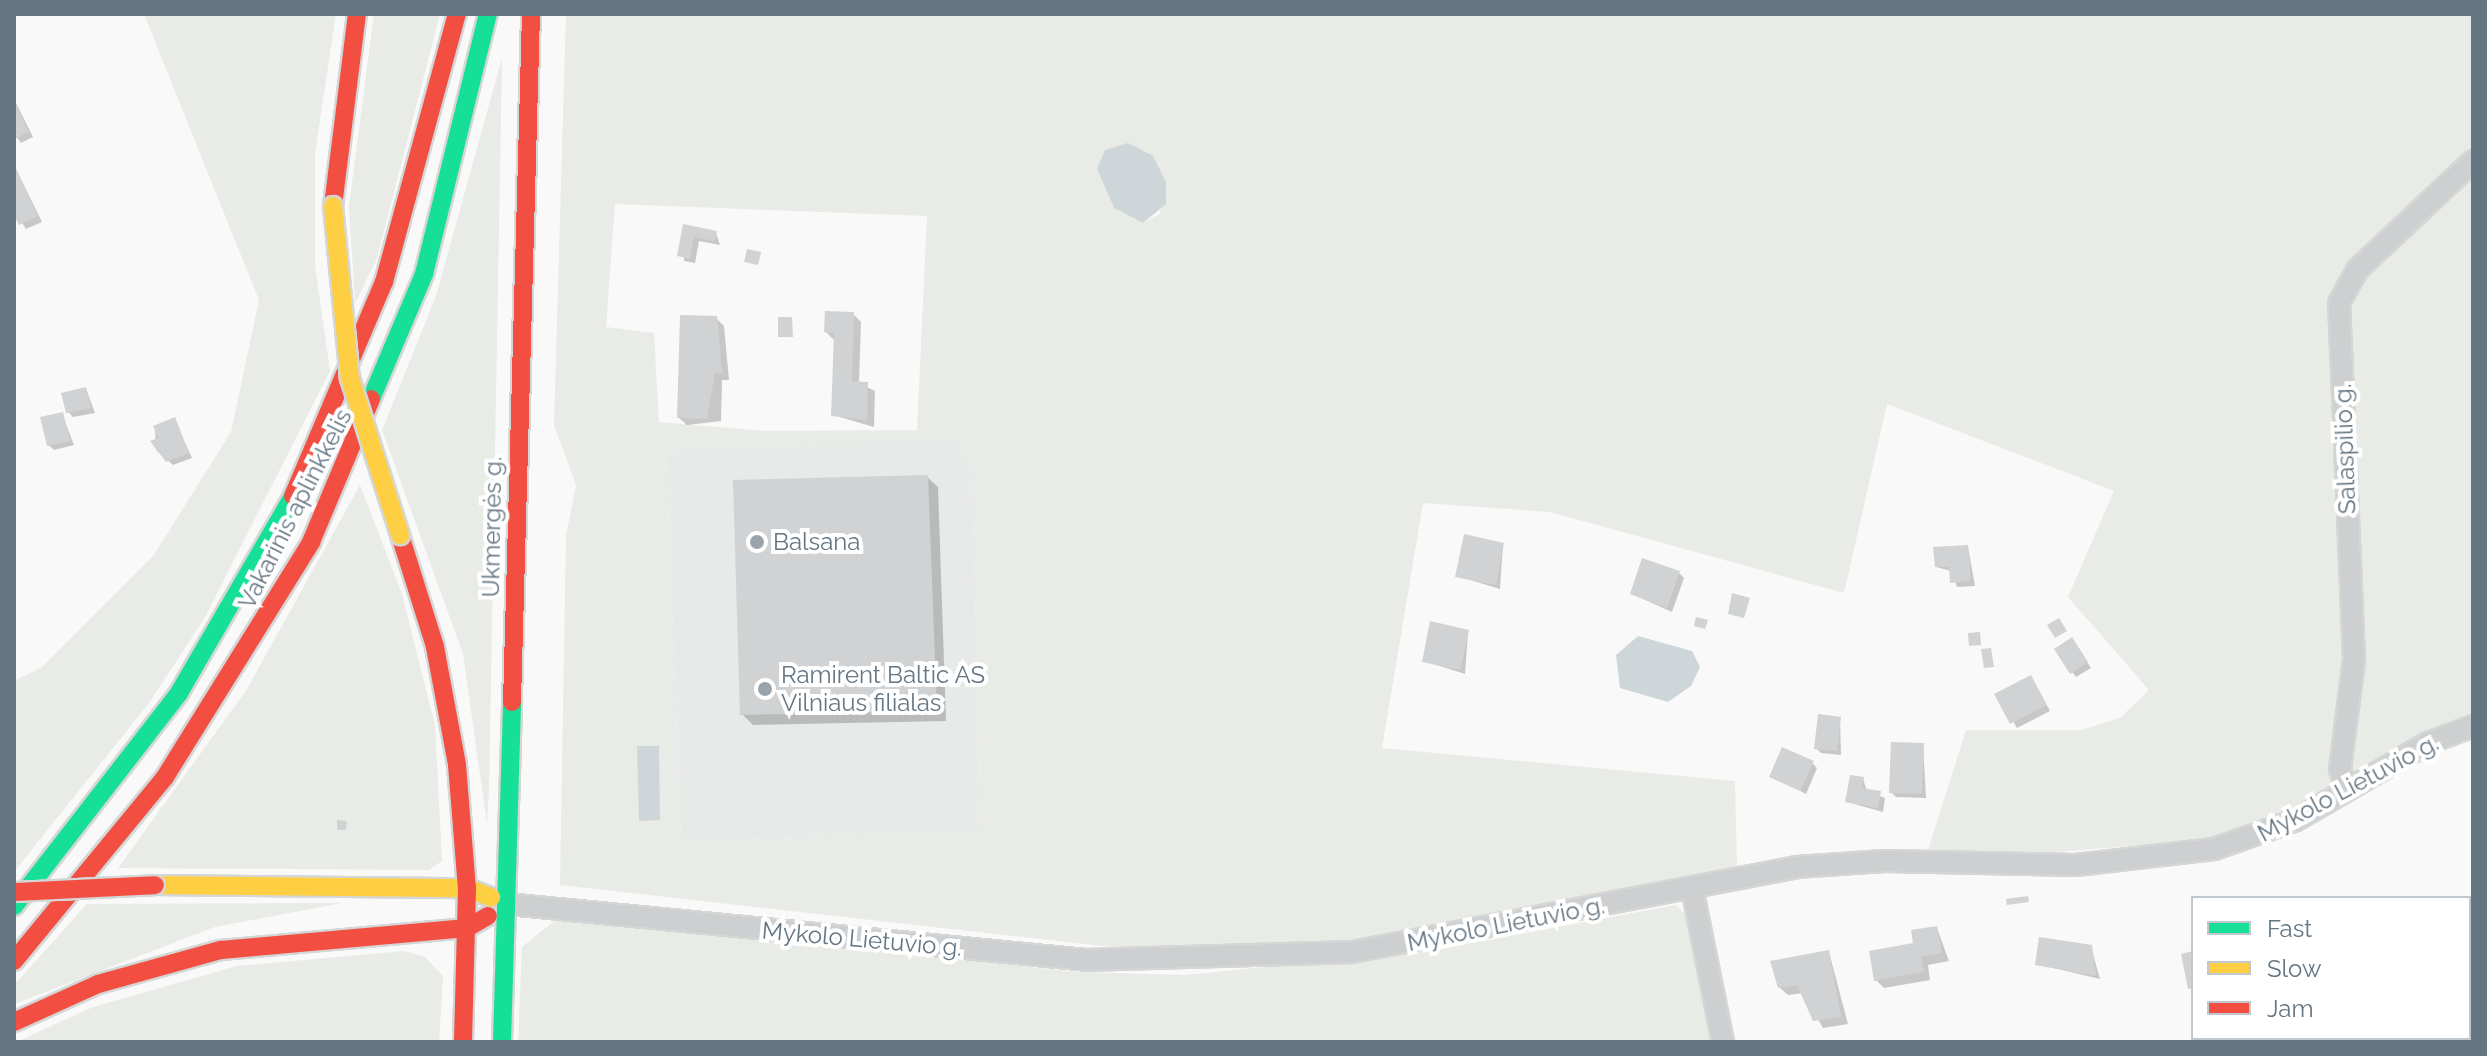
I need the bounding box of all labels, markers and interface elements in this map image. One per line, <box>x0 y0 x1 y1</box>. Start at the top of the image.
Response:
street label: Salaspilio g. <box>2328 383 2362 515</box>
street label: Vakarinis aplinkkelis <box>232 404 358 614</box>
street label: Ukmergės g. <box>476 456 508 598</box>
place label: Balsana <box>773 528 860 556</box>
marker: Balsana <box>748 533 766 551</box>
place label: Ramirent Baltic AS Vilniaus filialas <box>781 661 986 717</box>
marker: Ramirent Baltic AS Vilniaus filialas <box>756 680 774 698</box>
street label: Mykolo Lietuvio g. <box>2253 728 2443 848</box>
street label: Mykolo Lietuvio g. <box>1405 891 1607 957</box>
legend <box>2191 896 2471 1040</box>
text: Fast <box>2267 914 2312 943</box>
street label: Mykolo Lietuvio g. <box>761 916 963 962</box>
text: Slow <box>2267 954 2321 983</box>
text: Jam <box>2267 994 2313 1023</box>

